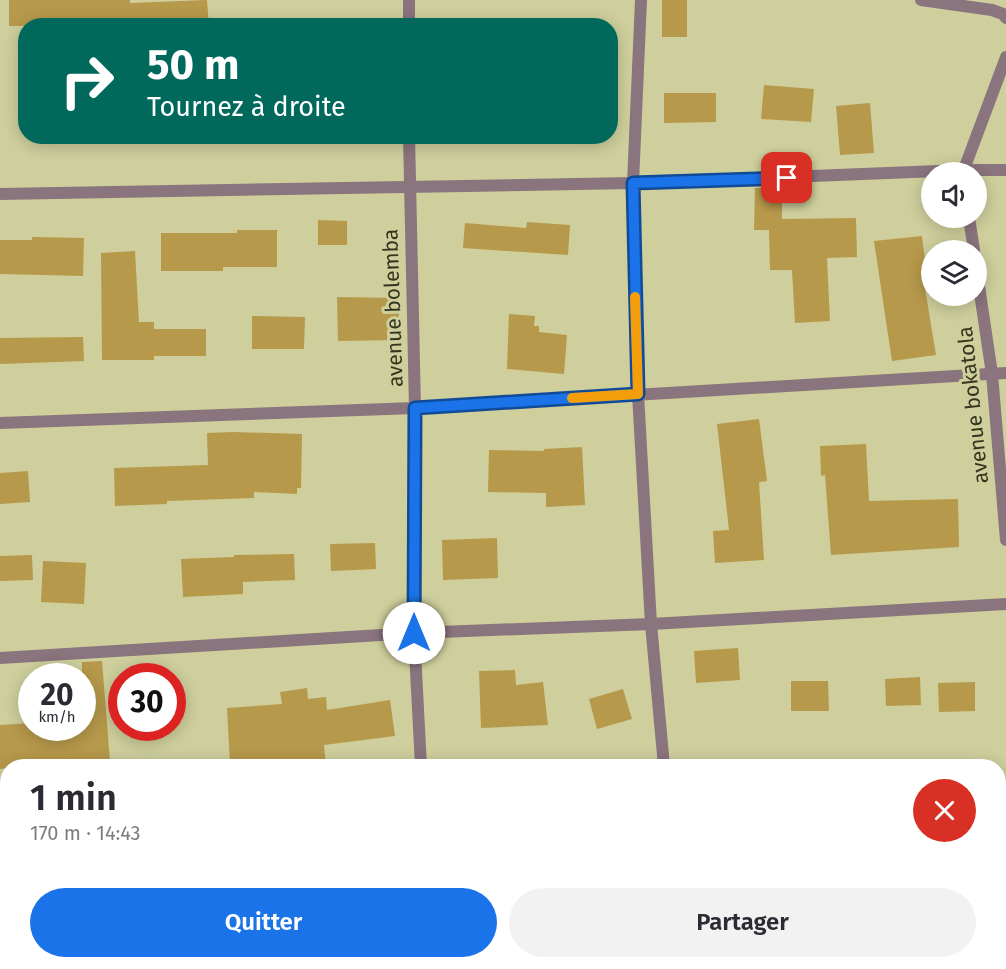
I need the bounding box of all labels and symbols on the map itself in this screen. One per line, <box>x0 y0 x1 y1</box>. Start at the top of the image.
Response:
pin <box>761 152 812 203</box>
street label: avenue bolemba <box>377 228 409 388</box>
street label: avenue bokatola <box>952 325 994 485</box>
position arrow <box>382 601 446 665</box>
speed limit sign: 30 <box>108 663 186 741</box>

